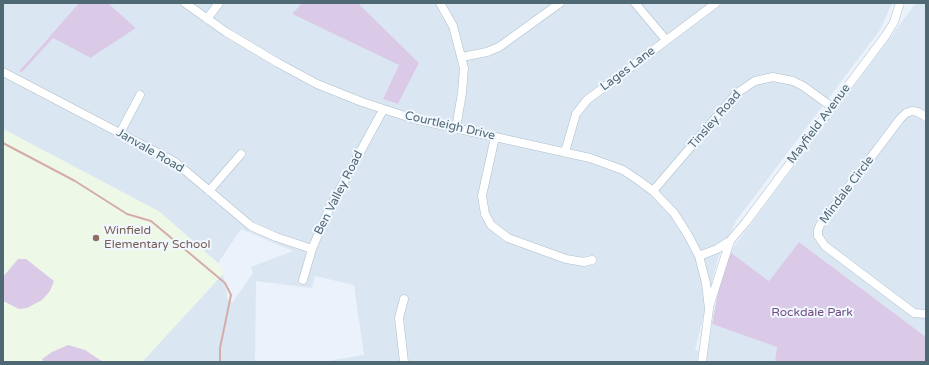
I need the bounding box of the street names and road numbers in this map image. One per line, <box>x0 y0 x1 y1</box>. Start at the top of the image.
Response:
street label: Lages Lane <box>598 44 658 94</box>
street label: Mayfield Avenue <box>784 81 854 167</box>
street label: Tinsley Road <box>686 88 744 152</box>
street label: Courtleigh Drive <box>403 109 497 143</box>
street label: Janvale Road <box>114 126 186 176</box>
street label: Ben Valley Road <box>312 149 366 237</box>
street label: Mindale Circle <box>817 153 877 227</box>

